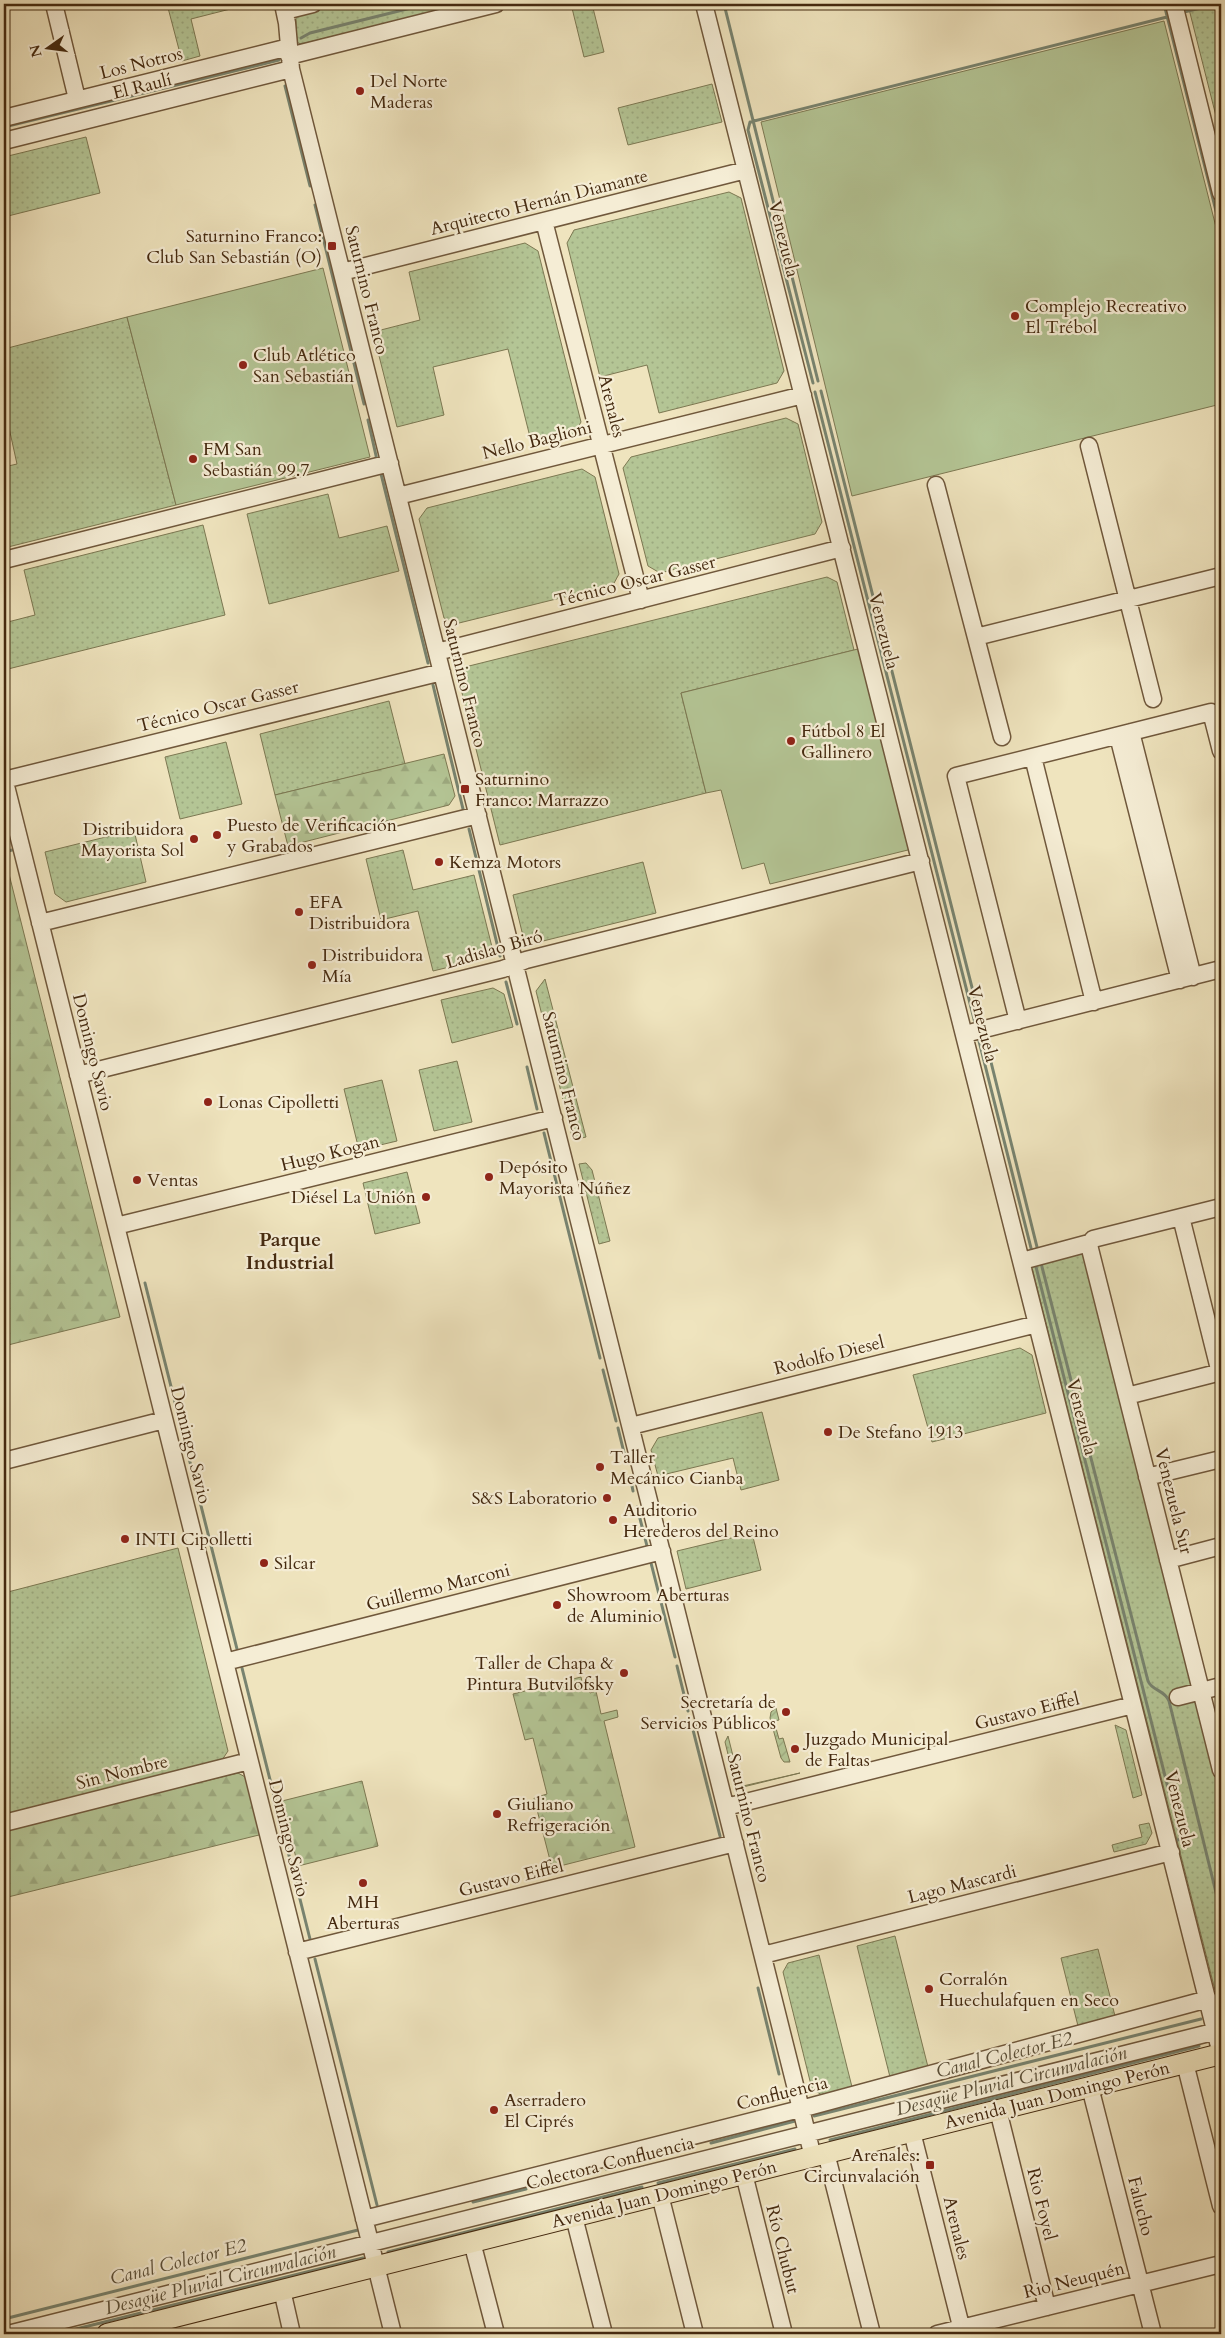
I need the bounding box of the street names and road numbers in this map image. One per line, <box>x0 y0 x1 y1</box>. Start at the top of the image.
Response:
street label: Los Notros <box>97 41 185 86</box>
street label: El Raulí <box>110 67 174 106</box>
street label: Arquitecto Hernán Diamante <box>428 163 651 242</box>
street label: Venezuela <box>762 198 805 280</box>
street label: Saturnino Franco <box>338 223 395 357</box>
street label: Arenales <box>592 372 631 440</box>
street label: Nello Baglioni <box>480 415 594 466</box>
street label: Técnico Oscar Gasser <box>552 549 719 614</box>
street label: Venezuela <box>862 590 905 672</box>
street label: Saturnino Franco <box>436 616 493 750</box>
street label: Técnico Oscar Gasser <box>135 674 302 739</box>
street label: Ladislao Biró <box>443 924 546 975</box>
street label: Venezuela <box>961 983 1004 1065</box>
street label: Domingo Savio <box>66 991 119 1114</box>
street label: Saturnino Franco <box>535 1009 592 1143</box>
street label: Hugo Kogan <box>278 1129 383 1178</box>
street label: Rodolfo Diesel <box>771 1330 887 1381</box>
street label: Venezuela <box>1060 1376 1103 1458</box>
street label: Domingo Savio <box>164 1384 217 1507</box>
street label: Venezuela Sur <box>1148 1445 1199 1557</box>
street label: Guillermo Marconi <box>364 1558 513 1617</box>
street label: Gustavo Eiffel <box>972 1686 1082 1737</box>
street label: Sin Nombre <box>74 1749 171 1796</box>
street label: Saturnino Franco <box>720 1751 777 1885</box>
street label: Venezuela <box>1158 1768 1201 1850</box>
street label: Domingo Savio <box>262 1777 315 1900</box>
street label: Gustavo Eiffel <box>456 1853 566 1904</box>
street label: Lago Mascardi <box>905 1859 1019 1910</box>
street label: Avenida Juan Domingo Perón <box>942 2055 1173 2136</box>
street label: Confluencia <box>734 2070 831 2117</box>
street label: Colectora Confluencia <box>523 2130 697 2196</box>
street label: Avenida Juan Domingo Perón <box>549 2154 780 2235</box>
street label: Rio Foyel <box>1020 2165 1063 2244</box>
street label: Falucho <box>1121 2174 1160 2239</box>
street label: Arenales <box>937 2194 976 2262</box>
street label: Río Chubut <box>759 2202 806 2297</box>
street label: Rio Neuquén <box>1021 2256 1128 2305</box>

